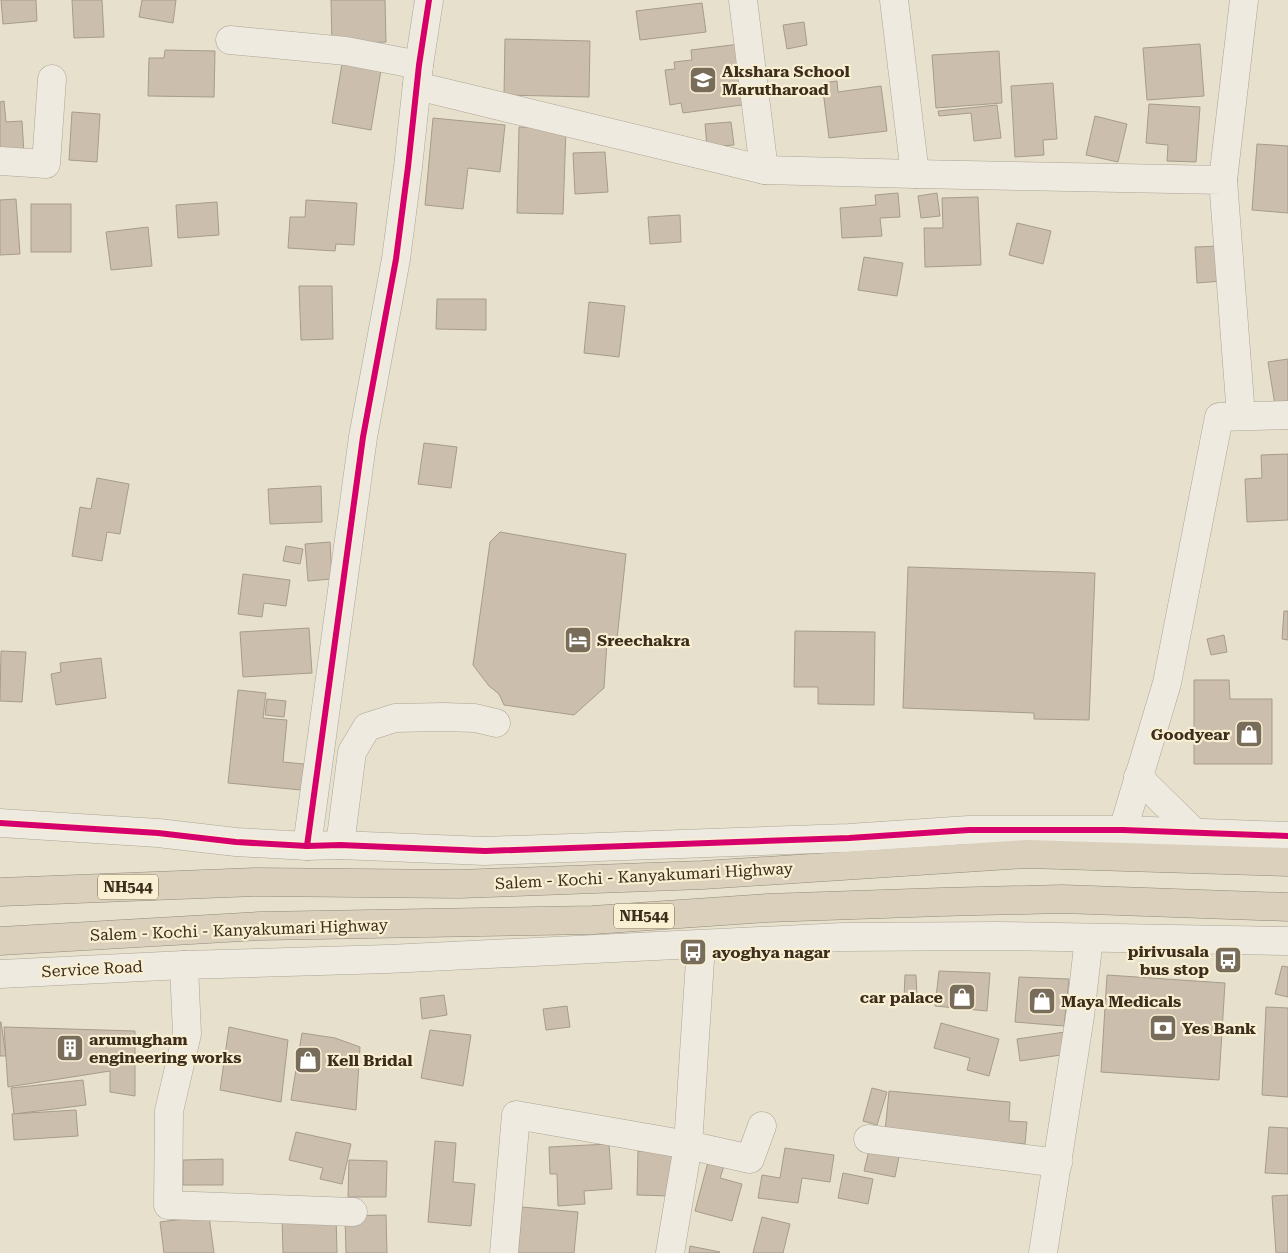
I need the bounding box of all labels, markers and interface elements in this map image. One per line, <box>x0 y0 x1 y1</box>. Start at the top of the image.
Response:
place label: Akshara School Marutharoad <box>722 62 851 99</box>
school or university icon: Akshara School Marutharoad <box>688 65 718 95</box>
hotel icon: Sreechakra <box>563 625 593 655</box>
place label: Sreechakra <box>597 631 691 650</box>
shop icon: Goodyear <box>1234 719 1264 749</box>
place label: Goodyear <box>1151 725 1230 744</box>
street label: Salem - Kochi - Kanyakumari Highway <box>495 859 794 893</box>
road number: NH544 <box>98 874 158 900</box>
road number: NH544 <box>614 904 674 928</box>
street label: Salem - Kochi - Kanyakumari Highway <box>90 915 389 945</box>
bus stop icon: ayoghya nagar <box>678 937 708 967</box>
place label: pirivusala bus stop <box>1128 942 1210 979</box>
place label: ayoghya nagar <box>712 943 830 962</box>
bus stop icon: pirivusala bus stop <box>1213 945 1243 975</box>
street label: Service Road <box>41 957 143 981</box>
shop icon: car palace <box>947 982 977 1012</box>
shop icon: Maya Medicals <box>1027 986 1057 1016</box>
place label: car palace <box>860 988 943 1007</box>
place label: Maya Medicals <box>1061 992 1181 1011</box>
bank icon: Yes Bank <box>1148 1013 1178 1043</box>
place label: Yes Bank <box>1182 1019 1256 1038</box>
place label: arumugham engineering works <box>89 1030 241 1067</box>
building icon: arumugham engineering works <box>55 1033 85 1063</box>
shop icon: Kell Bridal <box>293 1045 323 1075</box>
place label: Kell Bridal <box>327 1051 413 1070</box>

